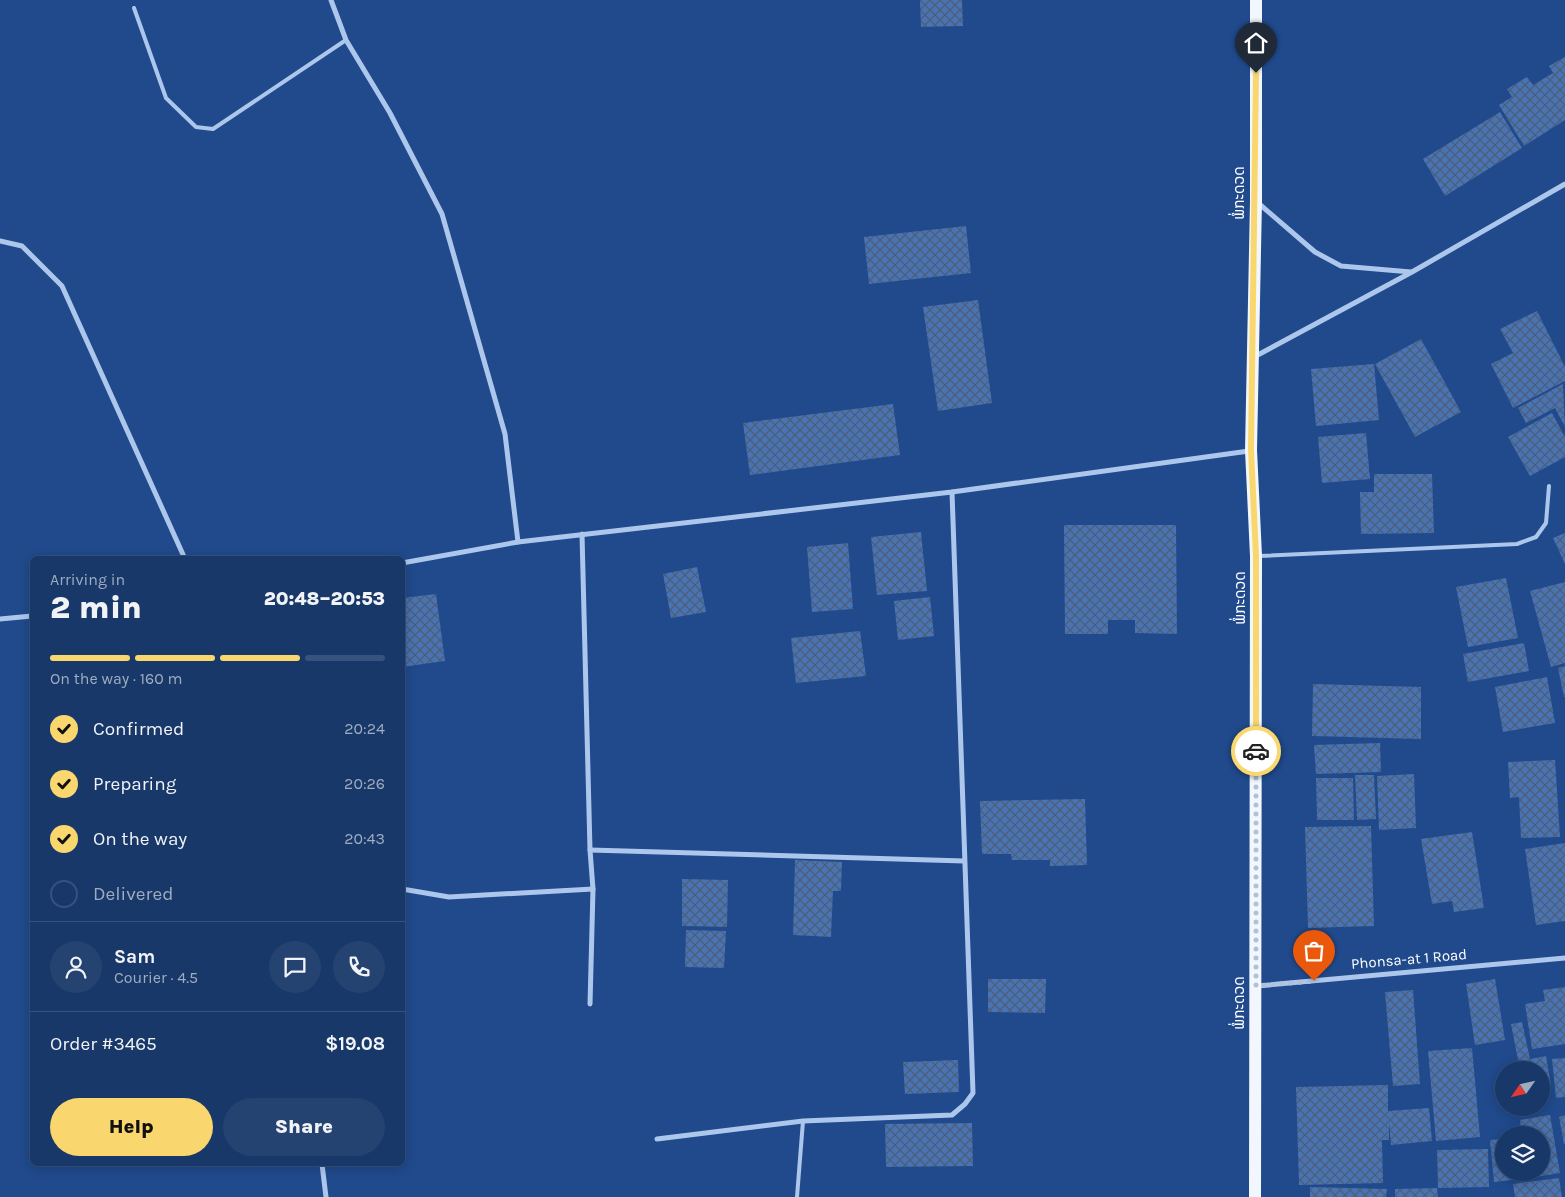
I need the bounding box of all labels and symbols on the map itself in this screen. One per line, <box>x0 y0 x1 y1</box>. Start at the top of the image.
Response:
pin <box>1235 22 1277 73</box>
street label: ພໍ່ກະດວດ <box>1228 166 1248 220</box>
street label: ພໍ່ກະດວດ <box>1229 571 1249 625</box>
courier <box>1231 726 1281 776</box>
pin <box>1293 930 1335 981</box>
street label: Phonsa-at 1 Road <box>1350 945 1468 973</box>
street label: ພໍ່ກະດວດ <box>1228 976 1248 1030</box>
north arrow <box>1495 1061 1550 1116</box>

